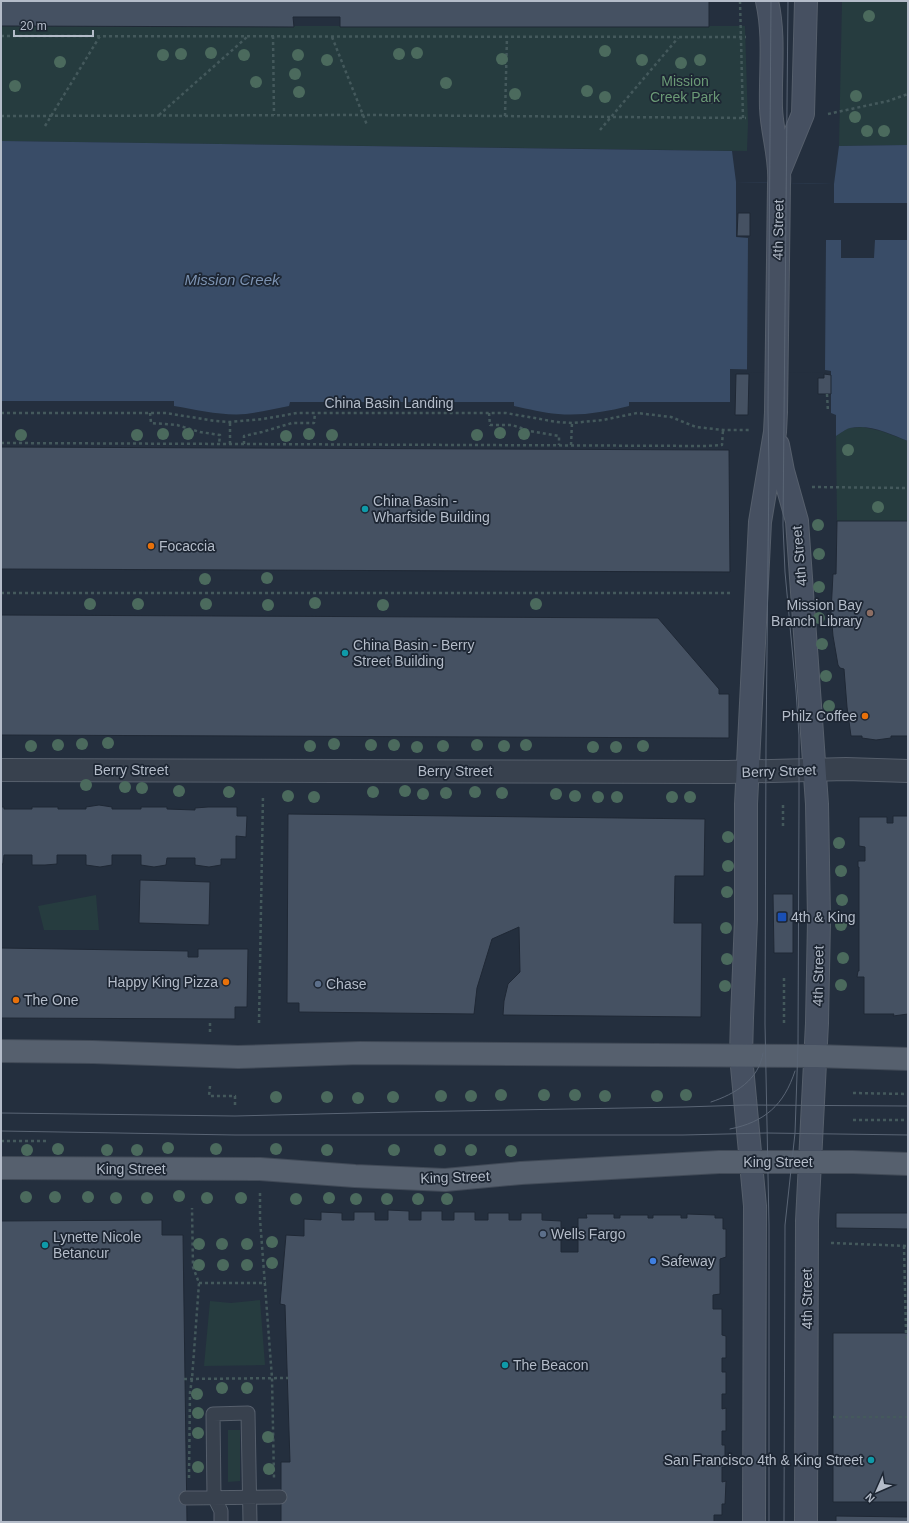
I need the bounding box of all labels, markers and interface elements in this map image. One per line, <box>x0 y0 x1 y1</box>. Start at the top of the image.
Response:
scale bar <box>14 12 93 38</box>
text: 20 m <box>20 19 47 33</box>
park label: Mission Creek Park <box>650 73 721 105</box>
street label: 4th Street <box>769 199 787 260</box>
water label: Mission Creek <box>184 271 281 288</box>
street label: China Basin Landing <box>324 395 454 411</box>
place label: China Basin - Wharfside Building <box>373 493 490 525</box>
marker: China Basin - Wharfside Building <box>360 504 370 514</box>
street label: 4th Street <box>788 525 810 587</box>
place label: Focaccia <box>159 538 215 554</box>
marker: Focaccia <box>146 541 156 551</box>
place label: Mission Bay Branch Library <box>771 597 862 629</box>
marker: Mission Bay Branch Library <box>865 608 875 618</box>
place label: China Basin - Berry Street Building <box>353 637 474 669</box>
marker: China Basin - Berry Street Building <box>340 648 350 658</box>
place label: Philz Coffee <box>782 708 857 724</box>
marker: Philz Coffee <box>860 711 870 721</box>
street label: Berry Street <box>94 762 168 778</box>
street label: Berry Street <box>741 762 817 780</box>
street label: Berry Street <box>418 763 492 779</box>
place label: 4th & King <box>791 909 856 925</box>
marker: 4th & King <box>776 911 788 923</box>
street label: 4th Street <box>809 945 827 1006</box>
place label: Happy King Pizza <box>107 974 218 990</box>
place label: Chase <box>326 976 367 992</box>
marker: Happy King Pizza <box>221 977 231 987</box>
marker: Chase <box>313 979 323 989</box>
place label: The One <box>24 992 79 1008</box>
marker: The One <box>11 995 21 1005</box>
street label: King Street <box>743 1154 813 1170</box>
street label: King Street <box>96 1161 166 1177</box>
street label: King Street <box>420 1168 490 1186</box>
place label: Wells Fargo <box>551 1226 626 1242</box>
place label: Lynette Nicole Betancur <box>53 1229 141 1261</box>
marker: Wells Fargo <box>538 1229 548 1239</box>
marker: Lynette Nicole Betancur <box>40 1240 50 1250</box>
place label: Safeway <box>661 1253 715 1269</box>
marker: Safeway <box>648 1256 658 1266</box>
street label: 4th Street <box>799 1269 815 1329</box>
place label: The Beacon <box>513 1357 589 1373</box>
marker: The Beacon <box>500 1360 510 1370</box>
place label: San Francisco 4th & King Street <box>664 1452 863 1468</box>
marker: San Francisco 4th & King Street <box>866 1455 876 1465</box>
north arrow <box>857 1471 897 1511</box>
text: N <box>863 1491 877 1505</box>

